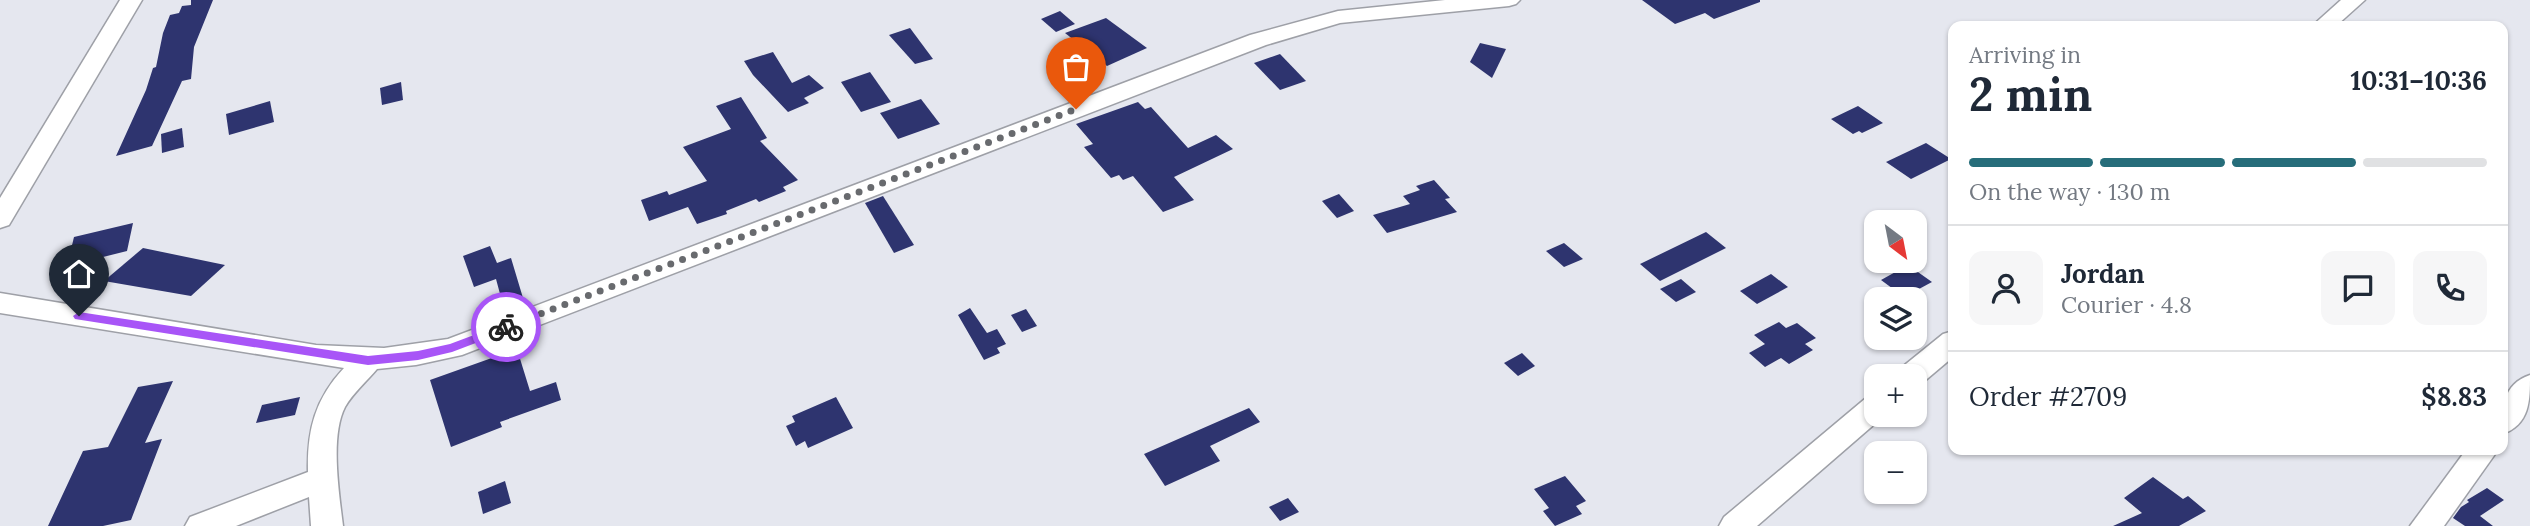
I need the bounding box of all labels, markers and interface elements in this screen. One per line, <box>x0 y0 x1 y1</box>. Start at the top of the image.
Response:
pin <box>1046 37 1106 109</box>
text: Arriving in <box>1969 40 2081 69</box>
icon: bag <box>1057 48 1095 86</box>
text: 10:31–10:36 <box>2351 64 2487 97</box>
text: 2 min <box>1969 65 2092 124</box>
text: On the way · 130 m <box>1969 177 2170 206</box>
north arrow <box>1864 210 1927 273</box>
map controls <box>1864 210 1927 504</box>
pin <box>49 244 109 316</box>
button: person <box>1969 251 2043 325</box>
button: chat <box>2321 251 2395 325</box>
button: phone <box>2413 251 2487 325</box>
icon: home <box>60 255 98 293</box>
text: Jordan <box>2061 257 2145 290</box>
button: layers <box>1864 287 1927 350</box>
text: Courier · 4.8 <box>2061 290 2192 319</box>
courier <box>471 292 541 362</box>
icon: bike <box>487 308 525 346</box>
button: + <box>1864 364 1927 427</box>
text: Order #2709 <box>1969 380 2127 413</box>
text: $8.83 <box>2421 380 2487 413</box>
button: − <box>1864 441 1927 504</box>

